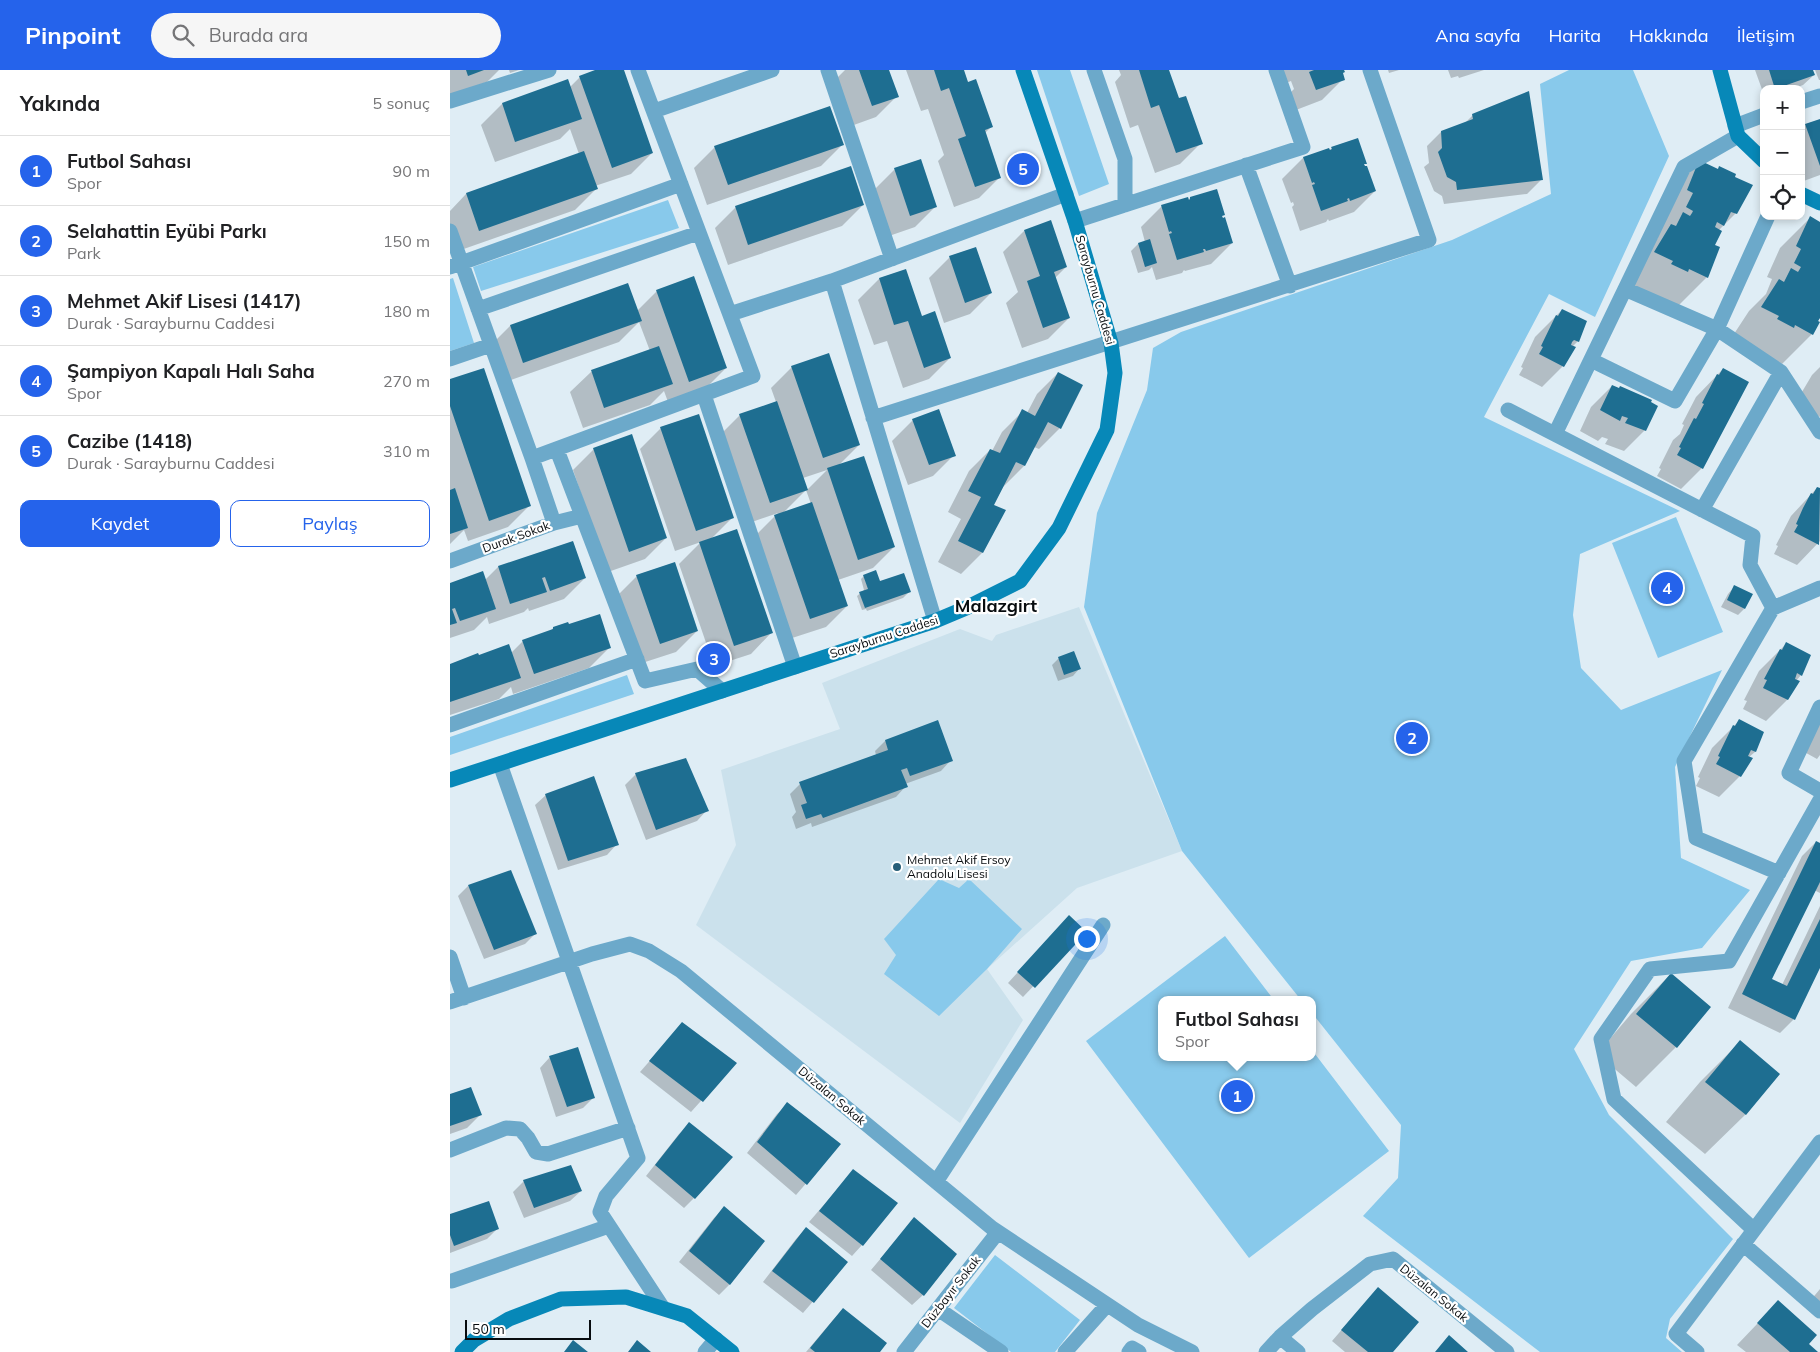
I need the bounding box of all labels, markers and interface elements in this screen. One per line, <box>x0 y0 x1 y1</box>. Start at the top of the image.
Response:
search box <box>151 13 501 58</box>
text: Pinpoint <box>25 20 121 50</box>
icon: search <box>169 21 197 49</box>
text: Burada ara <box>209 23 308 47</box>
text: Ana sayfa <box>1435 24 1521 47</box>
text: Harita <box>1549 24 1601 47</box>
text: Hakkında <box>1629 24 1709 47</box>
text: İletişim <box>1737 24 1795 47</box>
map controls <box>1760 85 1805 220</box>
button: + <box>1760 85 1805 130</box>
text: Yakında <box>20 90 100 116</box>
text: 5 sonuç <box>373 93 430 113</box>
button: − <box>1760 130 1805 175</box>
text: Futbol Sahası <box>67 149 191 173</box>
pin: 5 <box>1007 150 1039 188</box>
text: 1 <box>31 161 41 181</box>
text: 90 m <box>393 161 430 181</box>
text: Spor <box>67 173 102 193</box>
button: locate <box>1760 175 1805 220</box>
text: Selahattin Eyübi Parkı <box>67 219 267 243</box>
text: 2 <box>31 231 41 251</box>
text: 150 m <box>383 231 430 251</box>
street label: Sarayburnu Caddesi <box>1073 233 1118 346</box>
text: Park <box>67 243 101 263</box>
text: Mehmet Akif Lisesi (1417) <box>67 289 302 313</box>
text: 3 <box>31 301 41 321</box>
text: 180 m <box>383 301 430 321</box>
text: Durak · Sarayburnu Caddesi <box>67 313 274 333</box>
text: Şampiyon Kapalı Halı Saha <box>67 359 315 383</box>
text: 4 <box>31 371 41 391</box>
text: 270 m <box>383 371 430 391</box>
text: Spor <box>67 383 102 403</box>
text: Cazibe (1418) <box>67 429 193 453</box>
text: 5 <box>31 441 41 461</box>
text: 310 m <box>383 441 430 461</box>
text: Durak · Sarayburnu Caddesi <box>67 453 274 473</box>
button: Kaydet <box>20 500 220 547</box>
button: Paylaş <box>230 500 430 547</box>
street label: Durak Sokak <box>480 517 552 556</box>
pin: 4 <box>1651 569 1683 607</box>
district label: Malazgirt <box>955 594 1037 617</box>
street label: Sarayburnu Caddesi <box>828 612 940 661</box>
pin: 3 <box>698 640 730 678</box>
pin: 2 <box>1396 719 1428 757</box>
place label: Mehmet Akif Ersoy Anadolu Lisesi <box>907 852 1011 881</box>
marker: Mehmet Akif Ersoy Anadolu Lisesi <box>891 861 903 873</box>
your location <box>1074 926 1100 952</box>
popup <box>1158 996 1316 1061</box>
text: Futbol Sahası <box>1175 1007 1299 1031</box>
text: Spor <box>1175 1031 1209 1051</box>
street label: Düzalan Sokak <box>796 1063 870 1129</box>
pin: 1 <box>1221 1077 1253 1115</box>
street label: Düzbayır Sokak <box>918 1252 984 1331</box>
street label: Düzalan Sokak <box>1397 1261 1472 1325</box>
scale bar <box>465 1317 591 1340</box>
text: 50 m <box>472 1320 505 1338</box>

